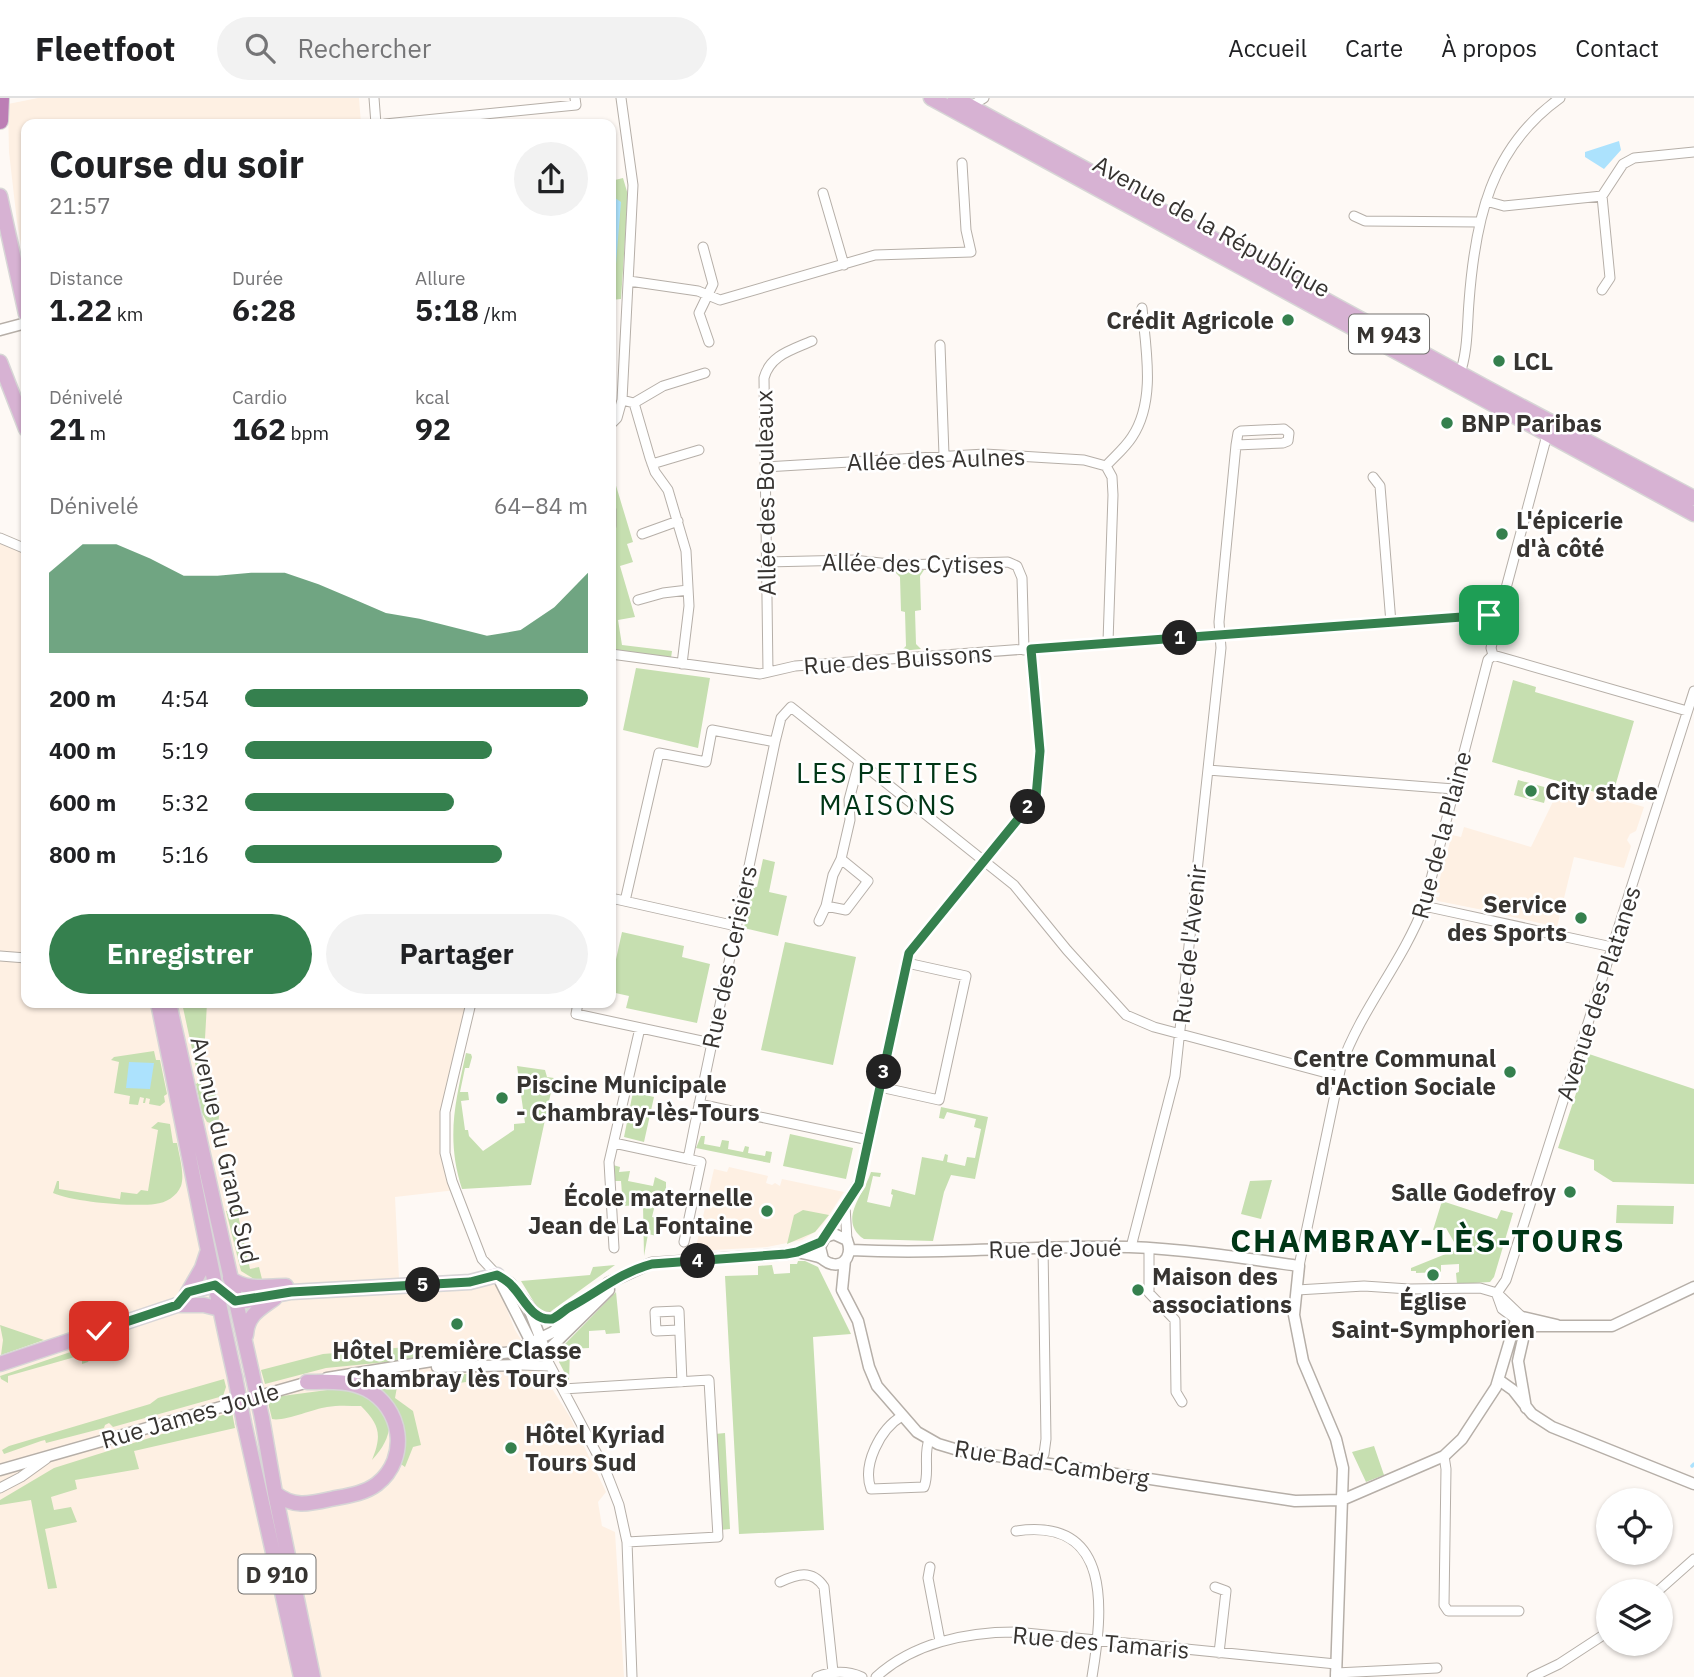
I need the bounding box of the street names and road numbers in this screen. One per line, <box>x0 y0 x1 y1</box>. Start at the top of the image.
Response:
street label: Avenue de la République <box>1088 147 1336 305</box>
road number: M 943 <box>1349 314 1429 354</box>
street label: Allée des Bouleaux <box>747 390 783 596</box>
street label: Allée des Aulnes <box>846 440 1026 478</box>
street label: Allée des Cytises <box>821 545 1005 581</box>
street label: Rue des Buissons <box>802 636 994 682</box>
street label: Rue de la Plaine <box>1403 748 1479 922</box>
street label: Rue des Cerisiers <box>694 862 764 1052</box>
street label: Rue de l'Avenir <box>1165 863 1213 1025</box>
street label: Avenue des Platanes <box>1548 882 1648 1104</box>
street label: Avenue du Grand Sud <box>183 1033 267 1267</box>
street label: Rue de Joué <box>988 1231 1122 1265</box>
street label: Rue James Joule <box>97 1374 283 1456</box>
street label: Rue Bad-Camberg <box>952 1432 1152 1494</box>
road number: D 910 <box>238 1554 316 1594</box>
street label: Rue des Tamaris <box>1011 1618 1191 1666</box>

